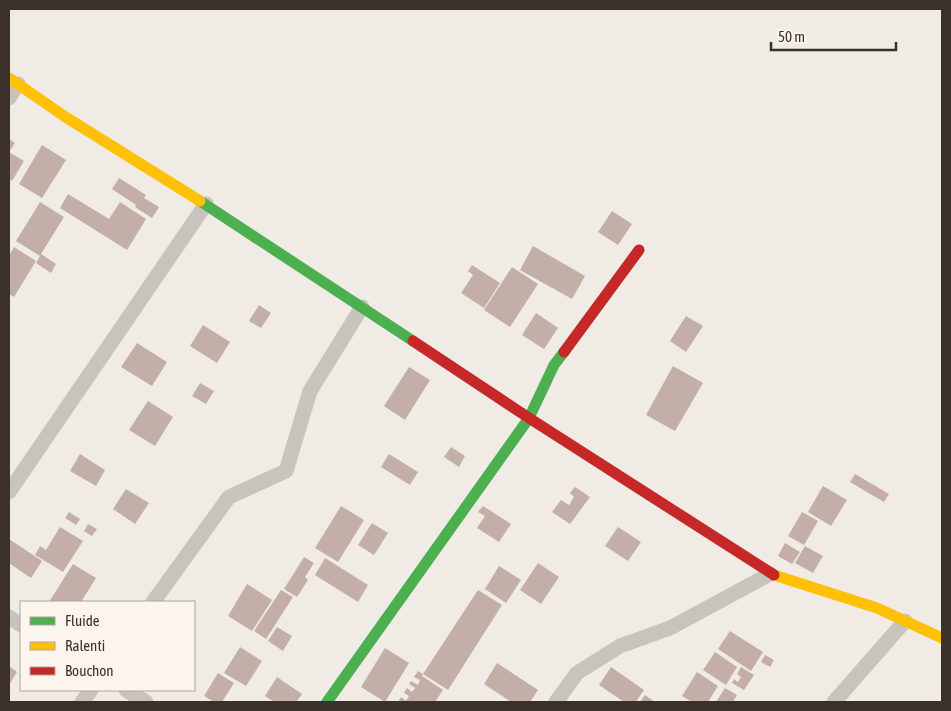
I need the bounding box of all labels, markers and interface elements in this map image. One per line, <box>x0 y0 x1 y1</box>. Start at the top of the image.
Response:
scale bar <box>771 20 896 52</box>
text: 50 m <box>778 28 805 45</box>
legend <box>20 601 195 691</box>
text: Fluide <box>65 612 100 629</box>
text: Ralenti <box>65 637 105 654</box>
text: Bouchon <box>65 662 114 679</box>

